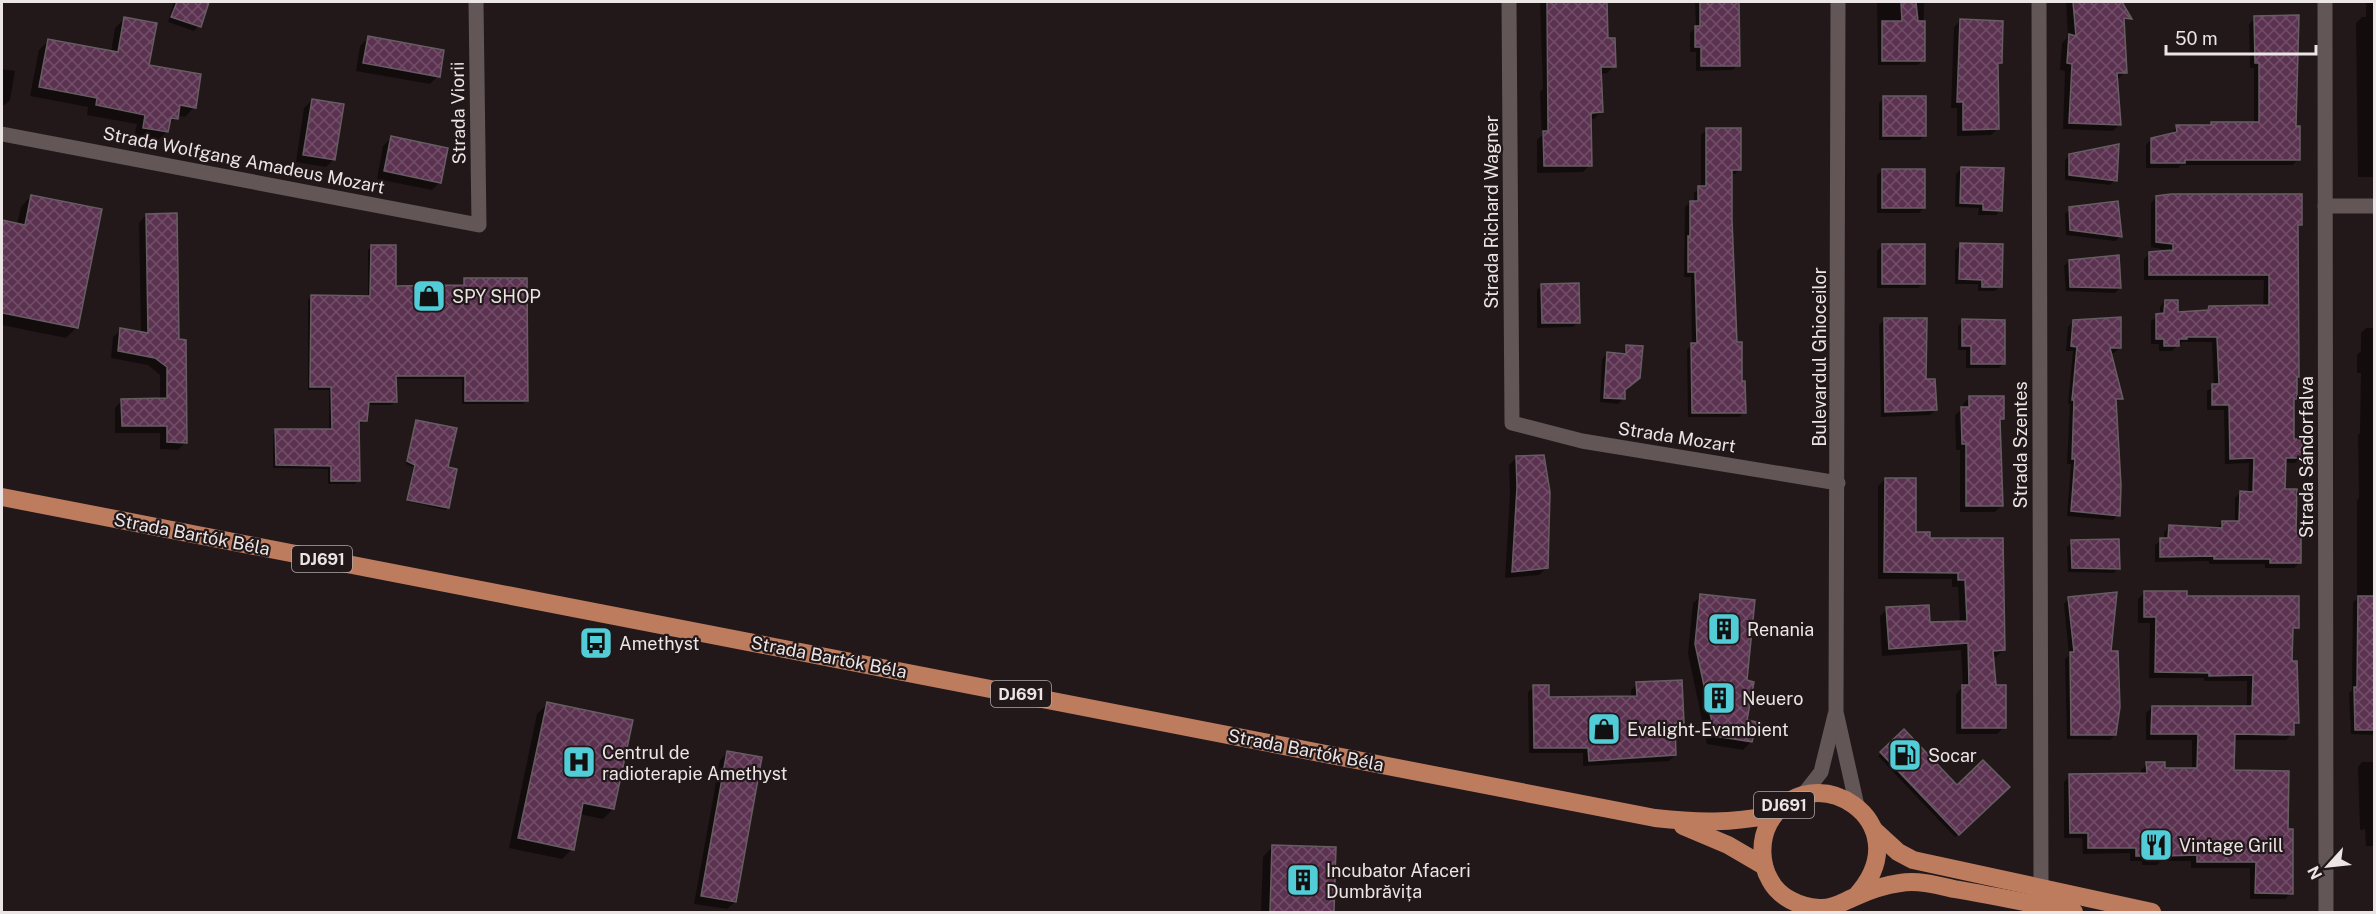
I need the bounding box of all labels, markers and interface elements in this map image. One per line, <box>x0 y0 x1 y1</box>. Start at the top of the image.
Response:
scale bar <box>2166 18 2316 56</box>
text: 50 m <box>2175 28 2218 49</box>
street label: Strada Viorii <box>447 61 469 165</box>
street label: Strada Richard Wagner <box>1481 115 1502 309</box>
street label: Strada Wolfgang Amadeus Mozart <box>101 122 387 198</box>
street label: Bulevardul Ghioceilor <box>1809 267 1830 447</box>
shop icon: SPY SHOP <box>411 278 447 314</box>
place label: SPY SHOP <box>452 286 541 307</box>
street label: Strada Sándorfalva <box>2296 376 2317 538</box>
street label: Strada Szentes <box>2010 381 2031 509</box>
street label: Strada Mozart <box>1617 417 1737 457</box>
street label: Strada Bartók Béla <box>112 509 272 559</box>
road number: DJ691 <box>292 546 352 572</box>
building icon: Renania <box>1706 611 1742 647</box>
place label: Renania <box>1747 619 1814 640</box>
bus stop icon: Amethyst <box>578 625 614 661</box>
street label: Strada Bartók Béla <box>749 632 909 682</box>
place label: Amethyst <box>619 633 700 654</box>
building icon: Neuero <box>1701 680 1737 716</box>
road number: DJ691 <box>991 681 1051 707</box>
place label: Neuero <box>1742 688 1803 709</box>
shop icon: Evalight-Evambient <box>1586 711 1622 747</box>
place label: Evalight-Evambient <box>1627 719 1789 740</box>
street label: Strada Bartók Béla <box>1226 725 1386 775</box>
fuel station icon: Socar <box>1887 737 1923 773</box>
place label: Centrul de radioterapie Amethyst <box>602 742 788 784</box>
hospital icon: Centrul de radioterapie Amethyst <box>561 744 597 780</box>
place label: Socar <box>1928 745 1977 766</box>
road number: DJ691 <box>1754 792 1814 818</box>
restaurant icon: Vintage Grill <box>2138 827 2174 863</box>
place label: Vintage Grill <box>2179 835 2283 856</box>
north arrow <box>2298 836 2358 896</box>
place label: Incubator Afaceri Dumbrăvița <box>1326 860 1471 902</box>
building icon: Incubator Afaceri Dumbrăvița <box>1285 862 1321 898</box>
text: N <box>2304 863 2326 882</box>

